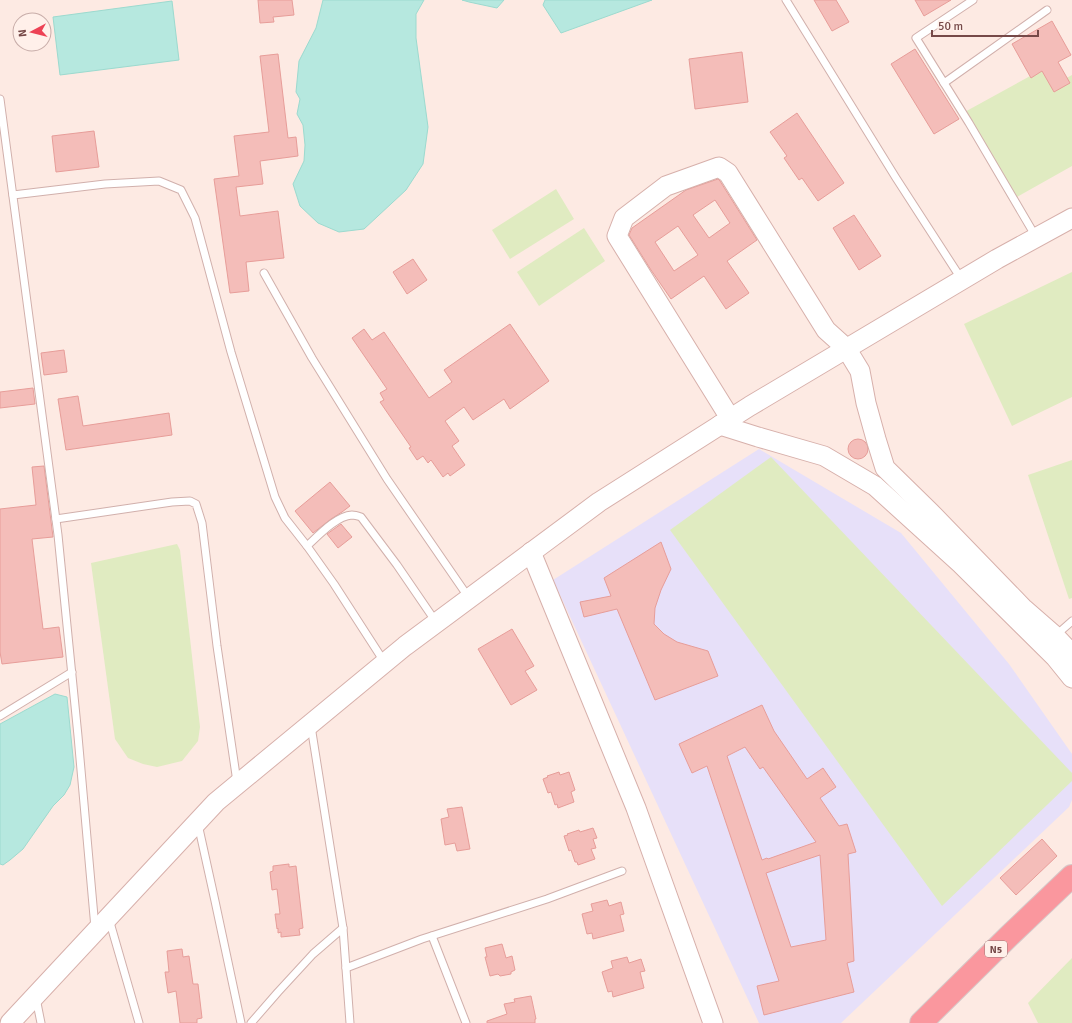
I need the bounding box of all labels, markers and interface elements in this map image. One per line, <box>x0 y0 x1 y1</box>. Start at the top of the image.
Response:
north arrow <box>12 12 52 52</box>
scale bar <box>932 12 1038 38</box>
text: 50 m <box>938 19 963 34</box>
text: N <box>16 29 29 38</box>
road number: N5 <box>985 941 1007 957</box>

